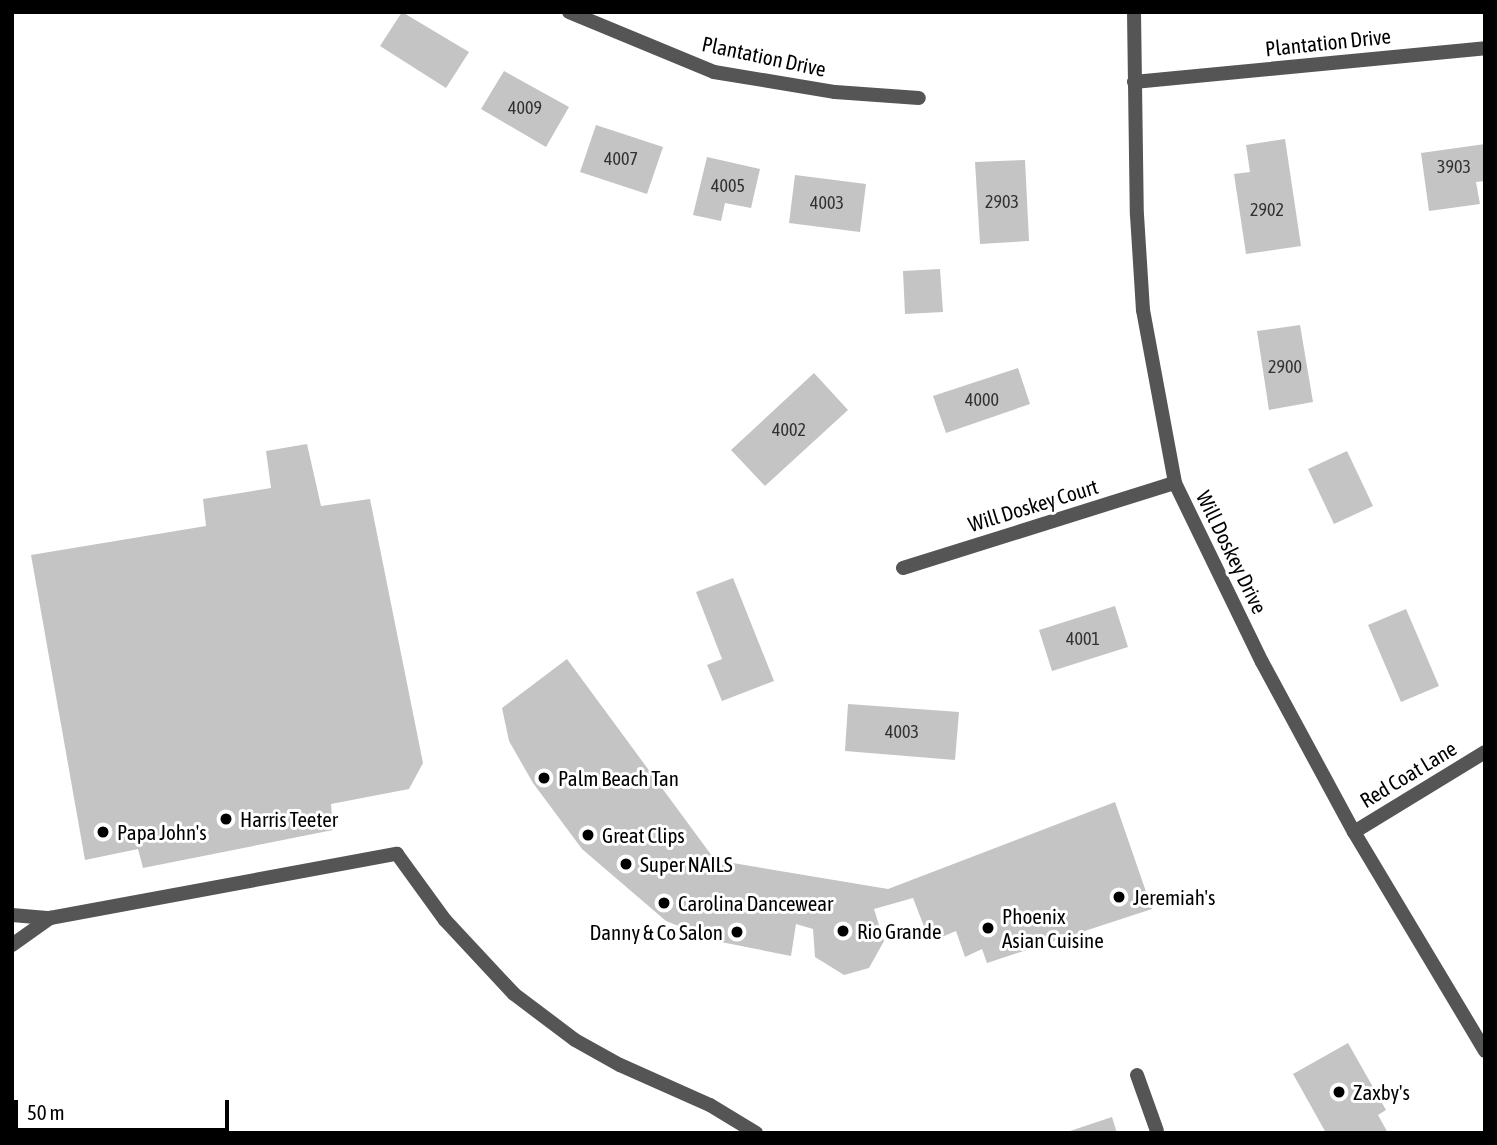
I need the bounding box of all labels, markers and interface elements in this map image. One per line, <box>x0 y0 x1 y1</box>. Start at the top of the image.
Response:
street label: Plantation Drive <box>1264 23 1392 61</box>
street label: Plantation Drive <box>700 31 828 81</box>
house number: 4009 <box>508 97 542 119</box>
house number: 4007 <box>604 148 638 170</box>
house number: 3903 <box>1437 156 1471 178</box>
house number: 4005 <box>711 175 745 197</box>
house number: 2903 <box>985 191 1019 213</box>
house number: 4003 <box>810 192 844 214</box>
house number: 2902 <box>1250 199 1284 221</box>
house number: 2900 <box>1268 356 1302 378</box>
house number: 4000 <box>965 389 999 411</box>
house number: 4002 <box>772 419 806 441</box>
street label: Will Doskey Court <box>965 473 1101 537</box>
street label: Will Doskey Drive <box>1191 486 1273 618</box>
house number: 4001 <box>1066 628 1100 650</box>
house number: 4003 <box>885 721 919 743</box>
street label: Red Coat Lane <box>1355 735 1461 813</box>
place label: Palm Beach Tan <box>558 765 679 791</box>
marker: Palm Beach Tan <box>536 770 552 786</box>
place label: Harris Teeter <box>240 806 338 832</box>
marker: Harris Teeter <box>218 811 234 827</box>
place label: Papa John's <box>117 819 207 845</box>
place label: Great Clips <box>602 822 685 848</box>
marker: Papa John's <box>95 824 111 840</box>
marker: Great Clips <box>580 827 596 843</box>
place label: Super NAILS <box>640 851 733 877</box>
marker: Super NAILS <box>618 856 634 872</box>
place label: Jeremiah's <box>1133 884 1215 910</box>
marker: Jeremiah's <box>1111 889 1127 905</box>
place label: Carolina Dancewear <box>678 890 833 916</box>
marker: Carolina Dancewear <box>656 895 672 911</box>
place label: Phoenix Asian Cuisine <box>1002 903 1104 953</box>
place label: Rio Grande <box>857 918 941 944</box>
place label: Danny & Co Salon <box>590 919 723 945</box>
marker: Phoenix Asian Cuisine <box>980 920 996 936</box>
marker: Rio Grande <box>835 923 851 939</box>
marker: Danny & Co Salon <box>729 924 745 940</box>
place label: Zaxby's <box>1353 1079 1410 1105</box>
marker: Zaxby's <box>1331 1084 1347 1100</box>
scale bar <box>18 1086 233 1130</box>
text: 50 m <box>27 1100 65 1124</box>

